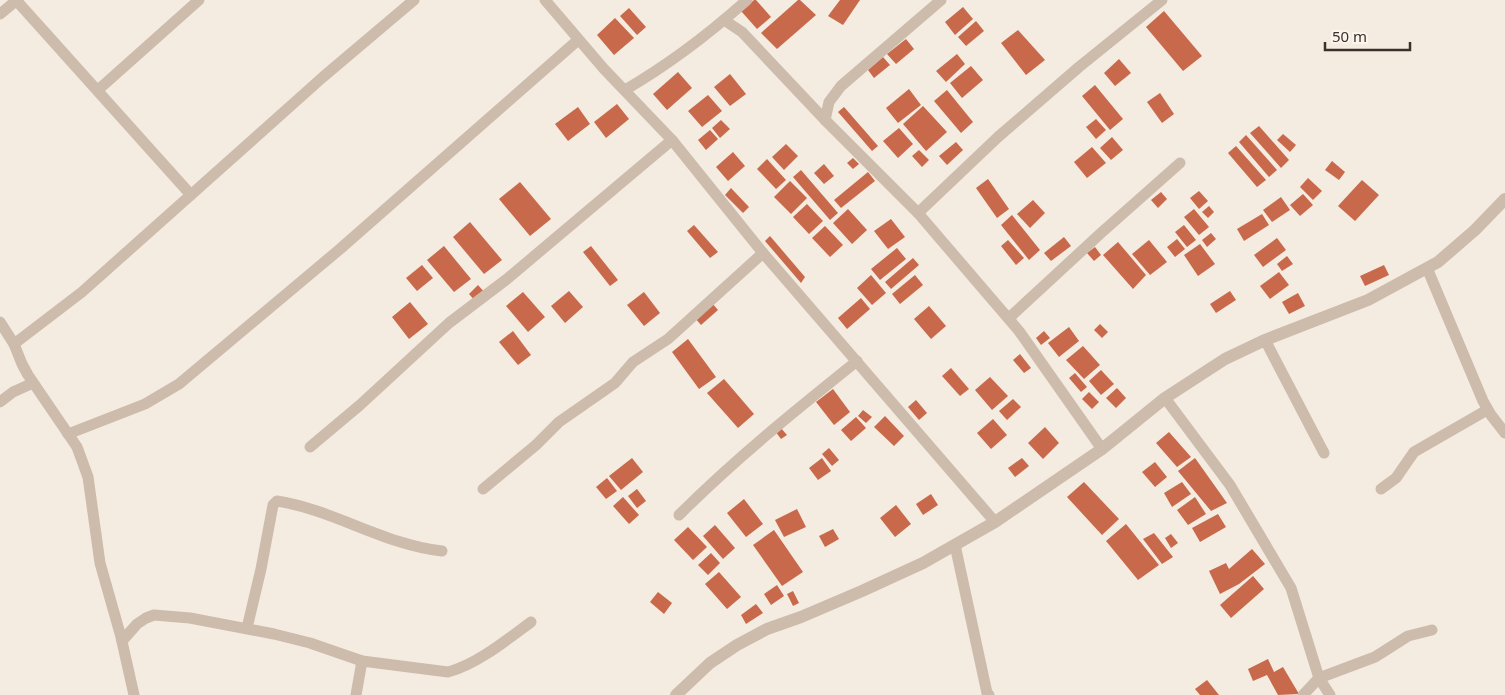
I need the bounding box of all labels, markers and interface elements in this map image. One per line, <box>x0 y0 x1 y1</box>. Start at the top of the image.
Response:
scale bar <box>1325 20 1410 52</box>
text: 50 m <box>1332 26 1367 46</box>

